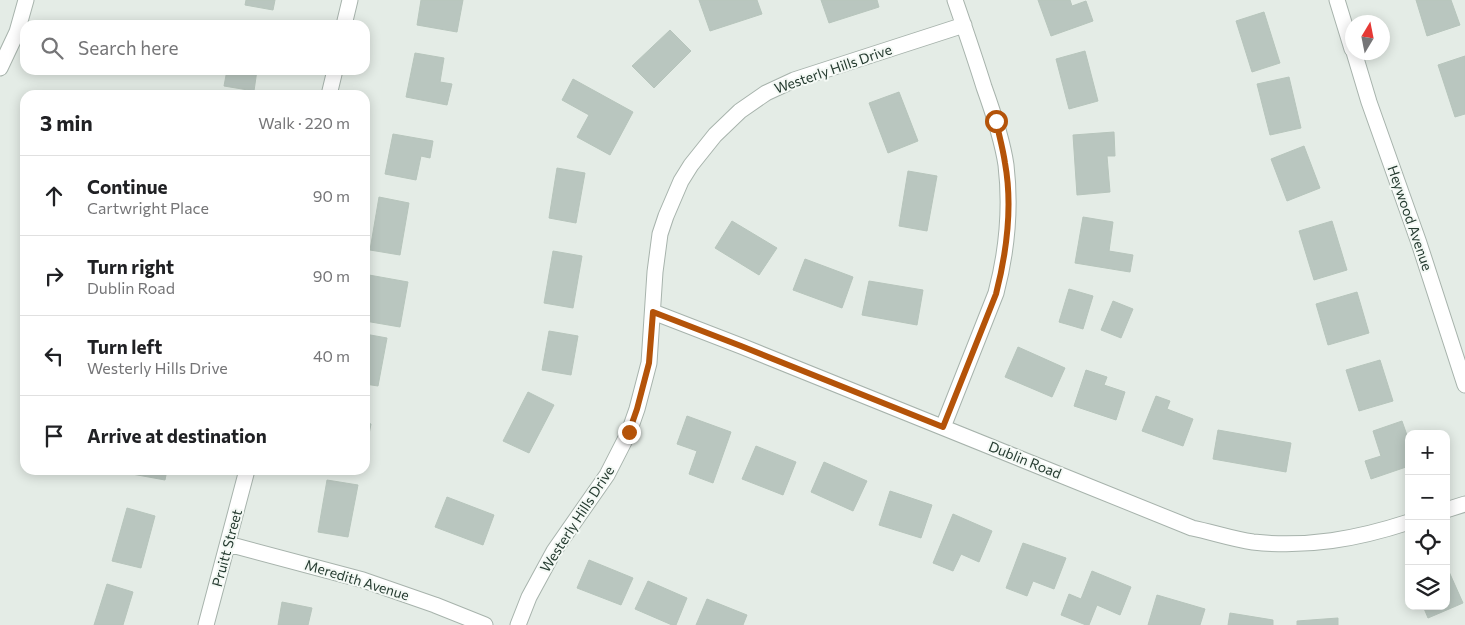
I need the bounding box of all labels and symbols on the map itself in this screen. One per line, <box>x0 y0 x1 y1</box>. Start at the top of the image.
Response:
north arrow <box>1345 15 1390 60</box>
street label: Westerly Hills Drive <box>772 40 894 97</box>
route start <box>985 110 1008 133</box>
street label: Heywood Avenue <box>1385 163 1436 273</box>
route end <box>618 421 641 444</box>
street label: Dublin Road <box>986 437 1064 482</box>
street label: Westerly Hills Drive <box>536 462 617 575</box>
street label: Pruitt Street <box>208 507 245 588</box>
street label: Meredith Avenue <box>303 556 411 603</box>

